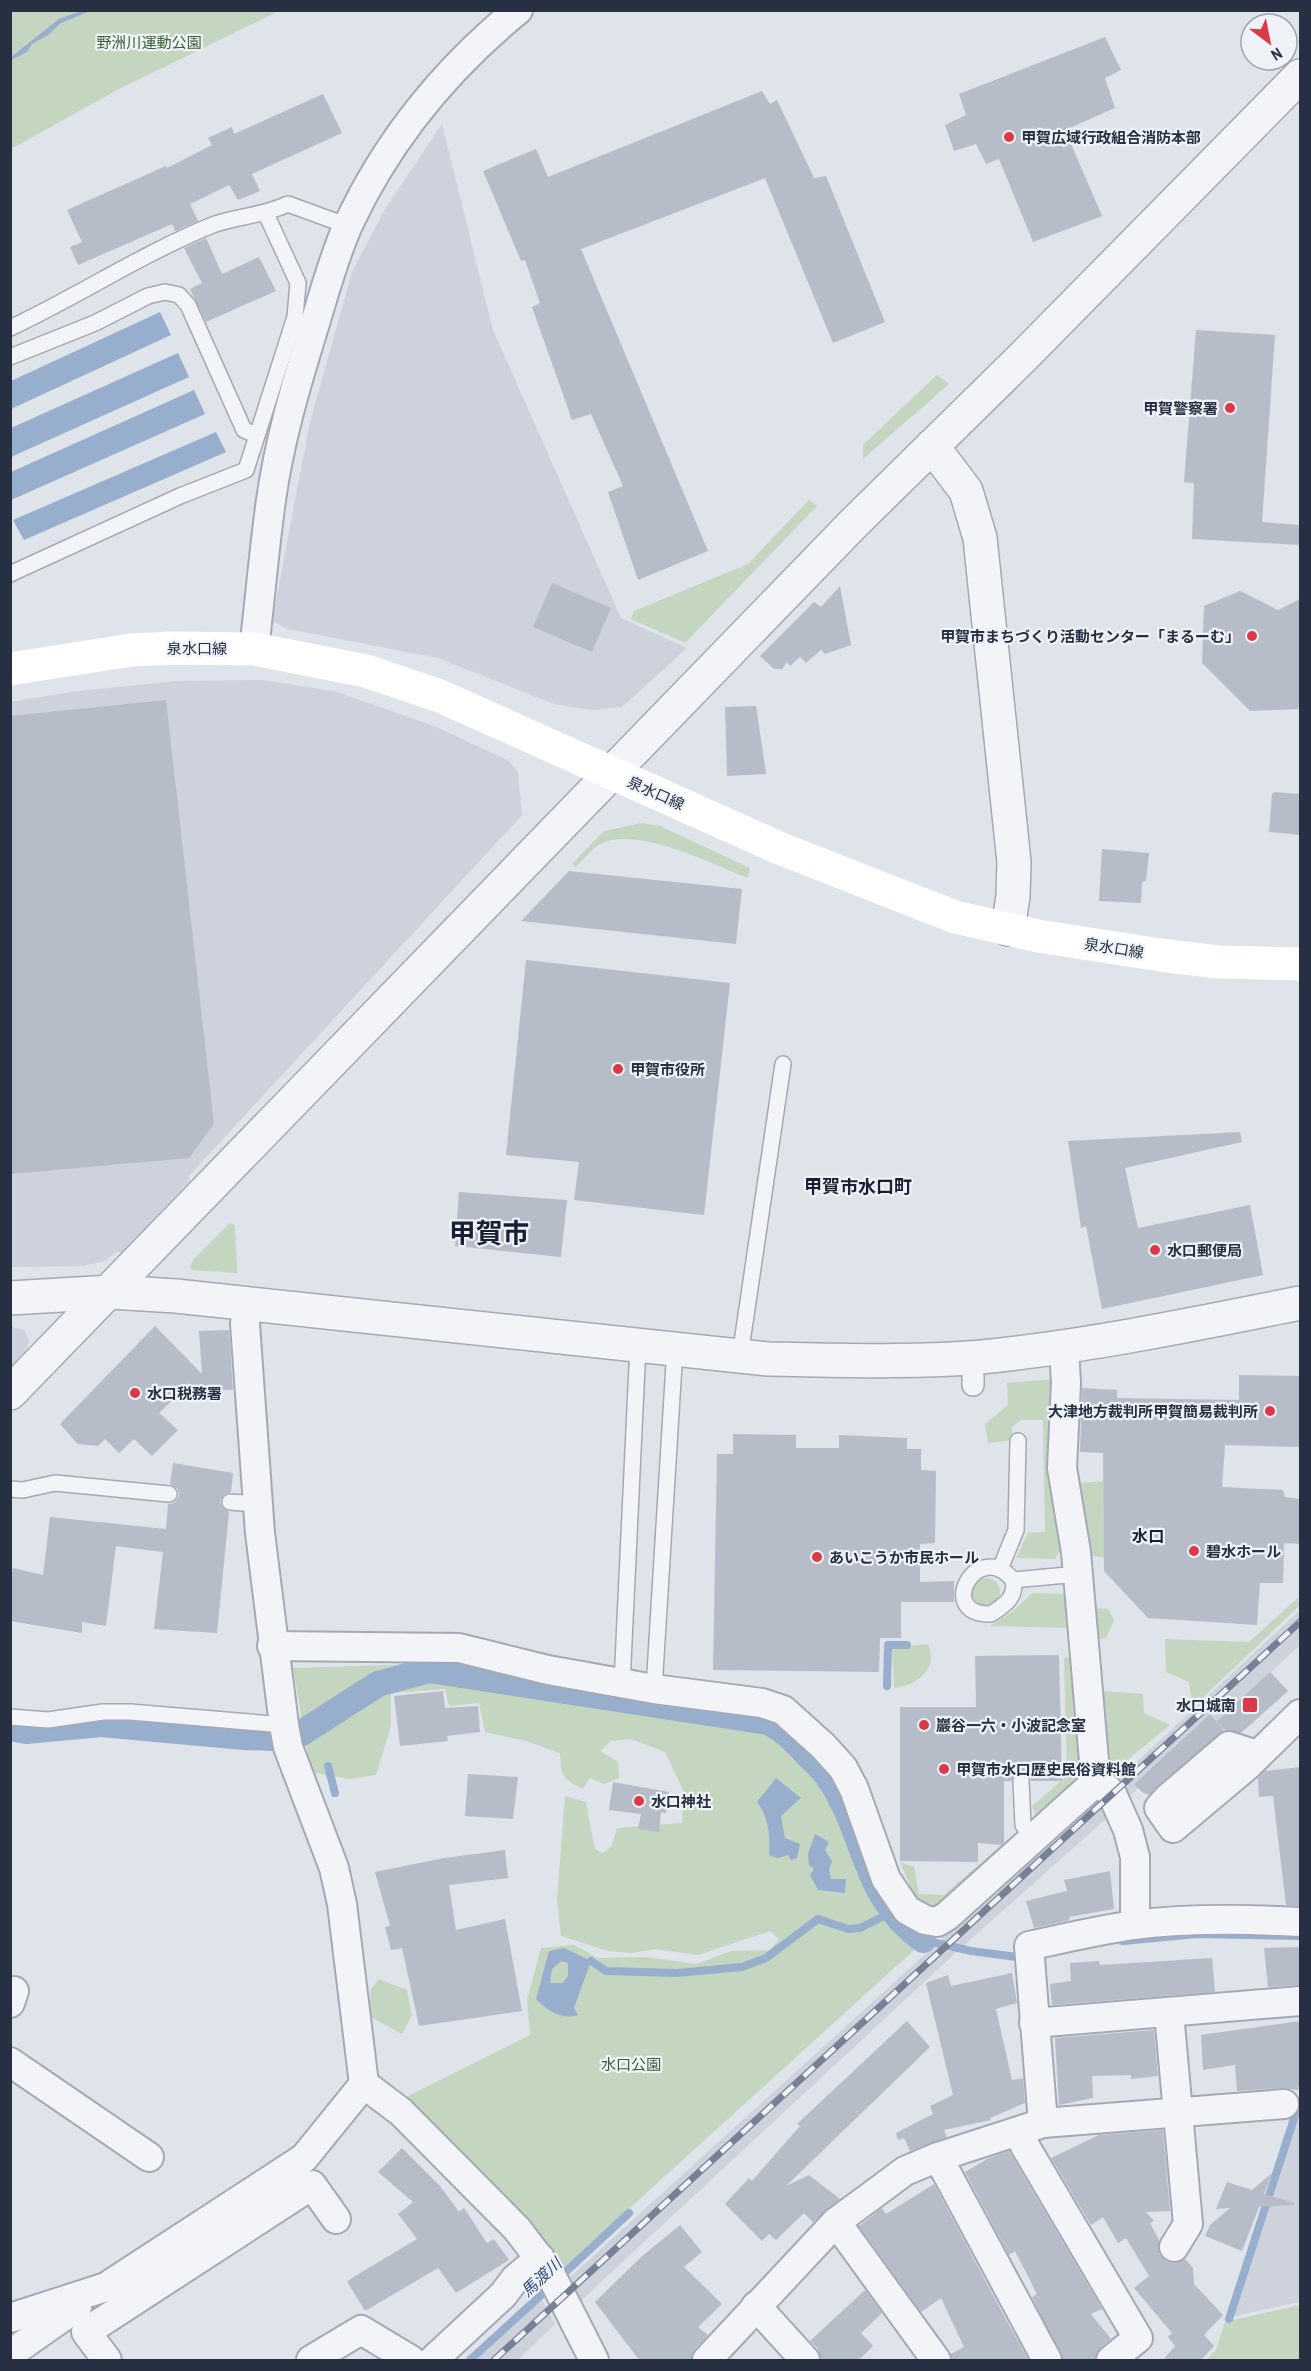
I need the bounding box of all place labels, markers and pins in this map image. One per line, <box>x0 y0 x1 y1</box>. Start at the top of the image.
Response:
place label: 甲賀広域行政組合消防本部 <box>1021 127 1201 148</box>
marker: 甲賀広域行政組合消防本部 <box>1002 130 1016 144</box>
place label: 甲賀警察署 <box>1143 398 1218 419</box>
marker: 甲賀警察署 <box>1223 401 1237 415</box>
place label: 甲賀市まちづくり活動センター「まるーむ」 <box>940 626 1240 647</box>
marker: 甲賀市まちづくり活動センター「まるーむ」 <box>1245 629 1259 643</box>
place label: 甲賀市役所 <box>630 1059 705 1080</box>
marker: 甲賀市役所 <box>611 1062 625 1076</box>
place label: 水口郵便局 <box>1167 1240 1242 1261</box>
marker: 水口郵便局 <box>1148 1243 1162 1257</box>
place label: 水口税務署 <box>147 1383 222 1404</box>
marker: 水口税務署 <box>128 1386 142 1400</box>
place label: 大津地方裁判所甲賀簡易裁判所 <box>1048 1401 1258 1422</box>
marker: 大津地方裁判所甲賀簡易裁判所 <box>1263 1404 1277 1418</box>
place label: 碧水ホール <box>1206 1541 1281 1562</box>
marker: 碧水ホール <box>1187 1544 1201 1558</box>
place label: あいこうか市民ホール <box>829 1547 979 1568</box>
marker: あいこうか市民ホール <box>810 1550 824 1564</box>
place label: 水口城南 <box>1176 1695 1236 1716</box>
marker: 水口城南 <box>1241 1696 1259 1714</box>
place label: 巖谷一六・小波記念室 <box>936 1715 1086 1736</box>
marker: 巖谷一六・小波記念室 <box>917 1718 931 1732</box>
place label: 甲賀市水口歴史民俗資料館 <box>956 1759 1136 1780</box>
marker: 甲賀市水口歴史民俗資料館 <box>937 1762 951 1776</box>
place label: 水口神社 <box>651 1791 711 1812</box>
marker: 水口神社 <box>632 1794 646 1808</box>

